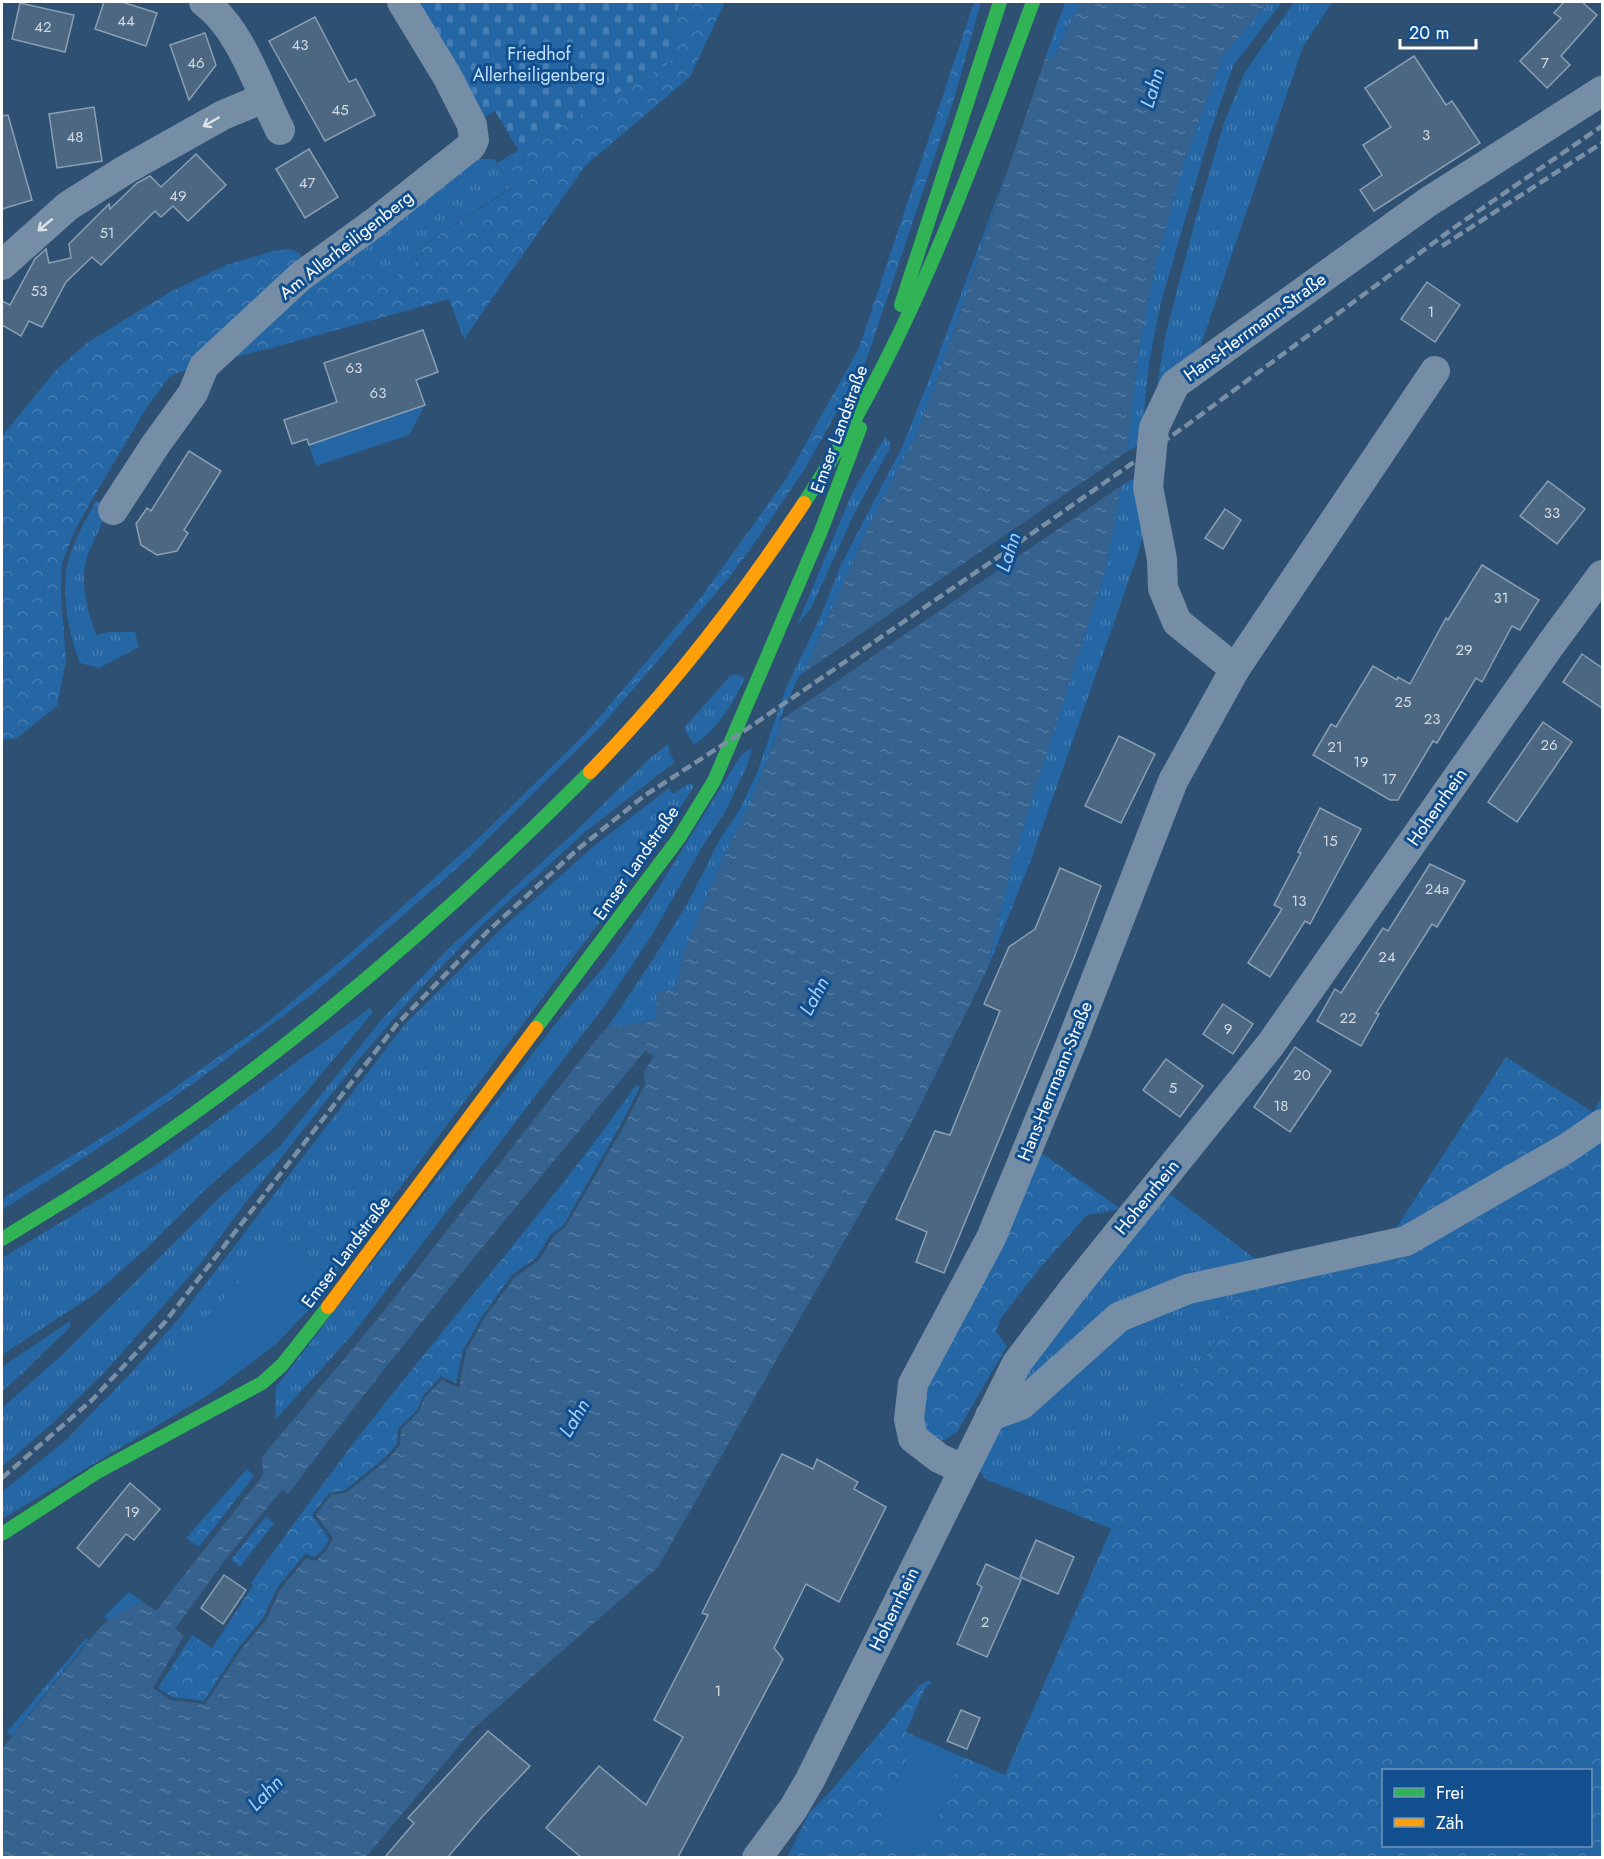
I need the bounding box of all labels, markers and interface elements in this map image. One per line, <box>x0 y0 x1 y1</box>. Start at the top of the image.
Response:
house number: 44 <box>117 10 135 32</box>
scale bar <box>1400 12 1476 50</box>
house number: 42 <box>34 16 52 38</box>
text: 20 m <box>1409 20 1449 46</box>
house number: 43 <box>292 34 308 56</box>
park label: Friedhof Allerheiligenberg <box>473 41 605 88</box>
house number: 46 <box>187 52 205 74</box>
house number: 7 <box>1541 52 1549 74</box>
water label: Lahn <box>1133 65 1172 112</box>
house number: 45 <box>331 99 349 121</box>
one-way arrow <box>202 117 220 128</box>
house number: 3 <box>1422 124 1430 146</box>
house number: 48 <box>67 126 83 148</box>
house number: 47 <box>299 172 315 194</box>
street label: Am Allerheiligenberg <box>273 184 419 306</box>
house number: 49 <box>169 185 187 207</box>
one-way arrow <box>38 218 53 232</box>
house number: 51 <box>99 222 115 244</box>
street label: Hans-Herrmann-Straße <box>1178 266 1332 388</box>
house number: 53 <box>31 280 47 302</box>
house number: 1 <box>1428 301 1434 323</box>
house number: 63 <box>346 357 362 379</box>
street label: Emser Landstraße <box>804 361 874 497</box>
house number: 63 <box>370 382 386 404</box>
house number: 33 <box>1544 502 1560 524</box>
water label: Lahn <box>988 529 1028 576</box>
house number: 31 <box>1494 587 1508 609</box>
house number: 29 <box>1455 639 1473 661</box>
house number: 25 <box>1395 691 1412 713</box>
house number: 23 <box>1424 708 1440 730</box>
house number: 26 <box>1540 734 1558 756</box>
house number: 21 <box>1327 736 1343 758</box>
house number: 19 <box>1353 751 1369 773</box>
street label: Hohenrhein <box>1401 763 1473 851</box>
house number: 17 <box>1382 768 1396 790</box>
street label: Emser Landstraße <box>587 801 685 925</box>
house number: 15 <box>1322 830 1338 852</box>
house number: 24a <box>1425 878 1449 900</box>
house number: 13 <box>1292 890 1306 912</box>
house number: 24 <box>1378 946 1396 968</box>
water label: Lahn <box>792 972 837 1021</box>
street label: Hans-Herrmann-Straße <box>1011 997 1099 1165</box>
house number: 22 <box>1339 1007 1357 1029</box>
house number: 9 <box>1224 1018 1232 1040</box>
house number: 20 <box>1293 1064 1311 1086</box>
house number: 5 <box>1169 1077 1177 1099</box>
house number: 18 <box>1274 1095 1288 1117</box>
street label: Hohenrhein <box>1109 1154 1185 1240</box>
street label: Emser Landstraße <box>295 1191 397 1313</box>
water label: Lahn <box>552 1394 597 1443</box>
house number: 19 <box>124 1501 140 1523</box>
street label: Hohenrhein <box>863 1563 925 1655</box>
house number: 2 <box>981 1611 989 1633</box>
house number: 1 <box>715 1680 721 1702</box>
water label: Lahn <box>241 1769 290 1818</box>
legend <box>1382 1769 1592 1847</box>
text: Frei <box>1436 1780 1465 1806</box>
text: Zäh <box>1436 1810 1464 1836</box>

